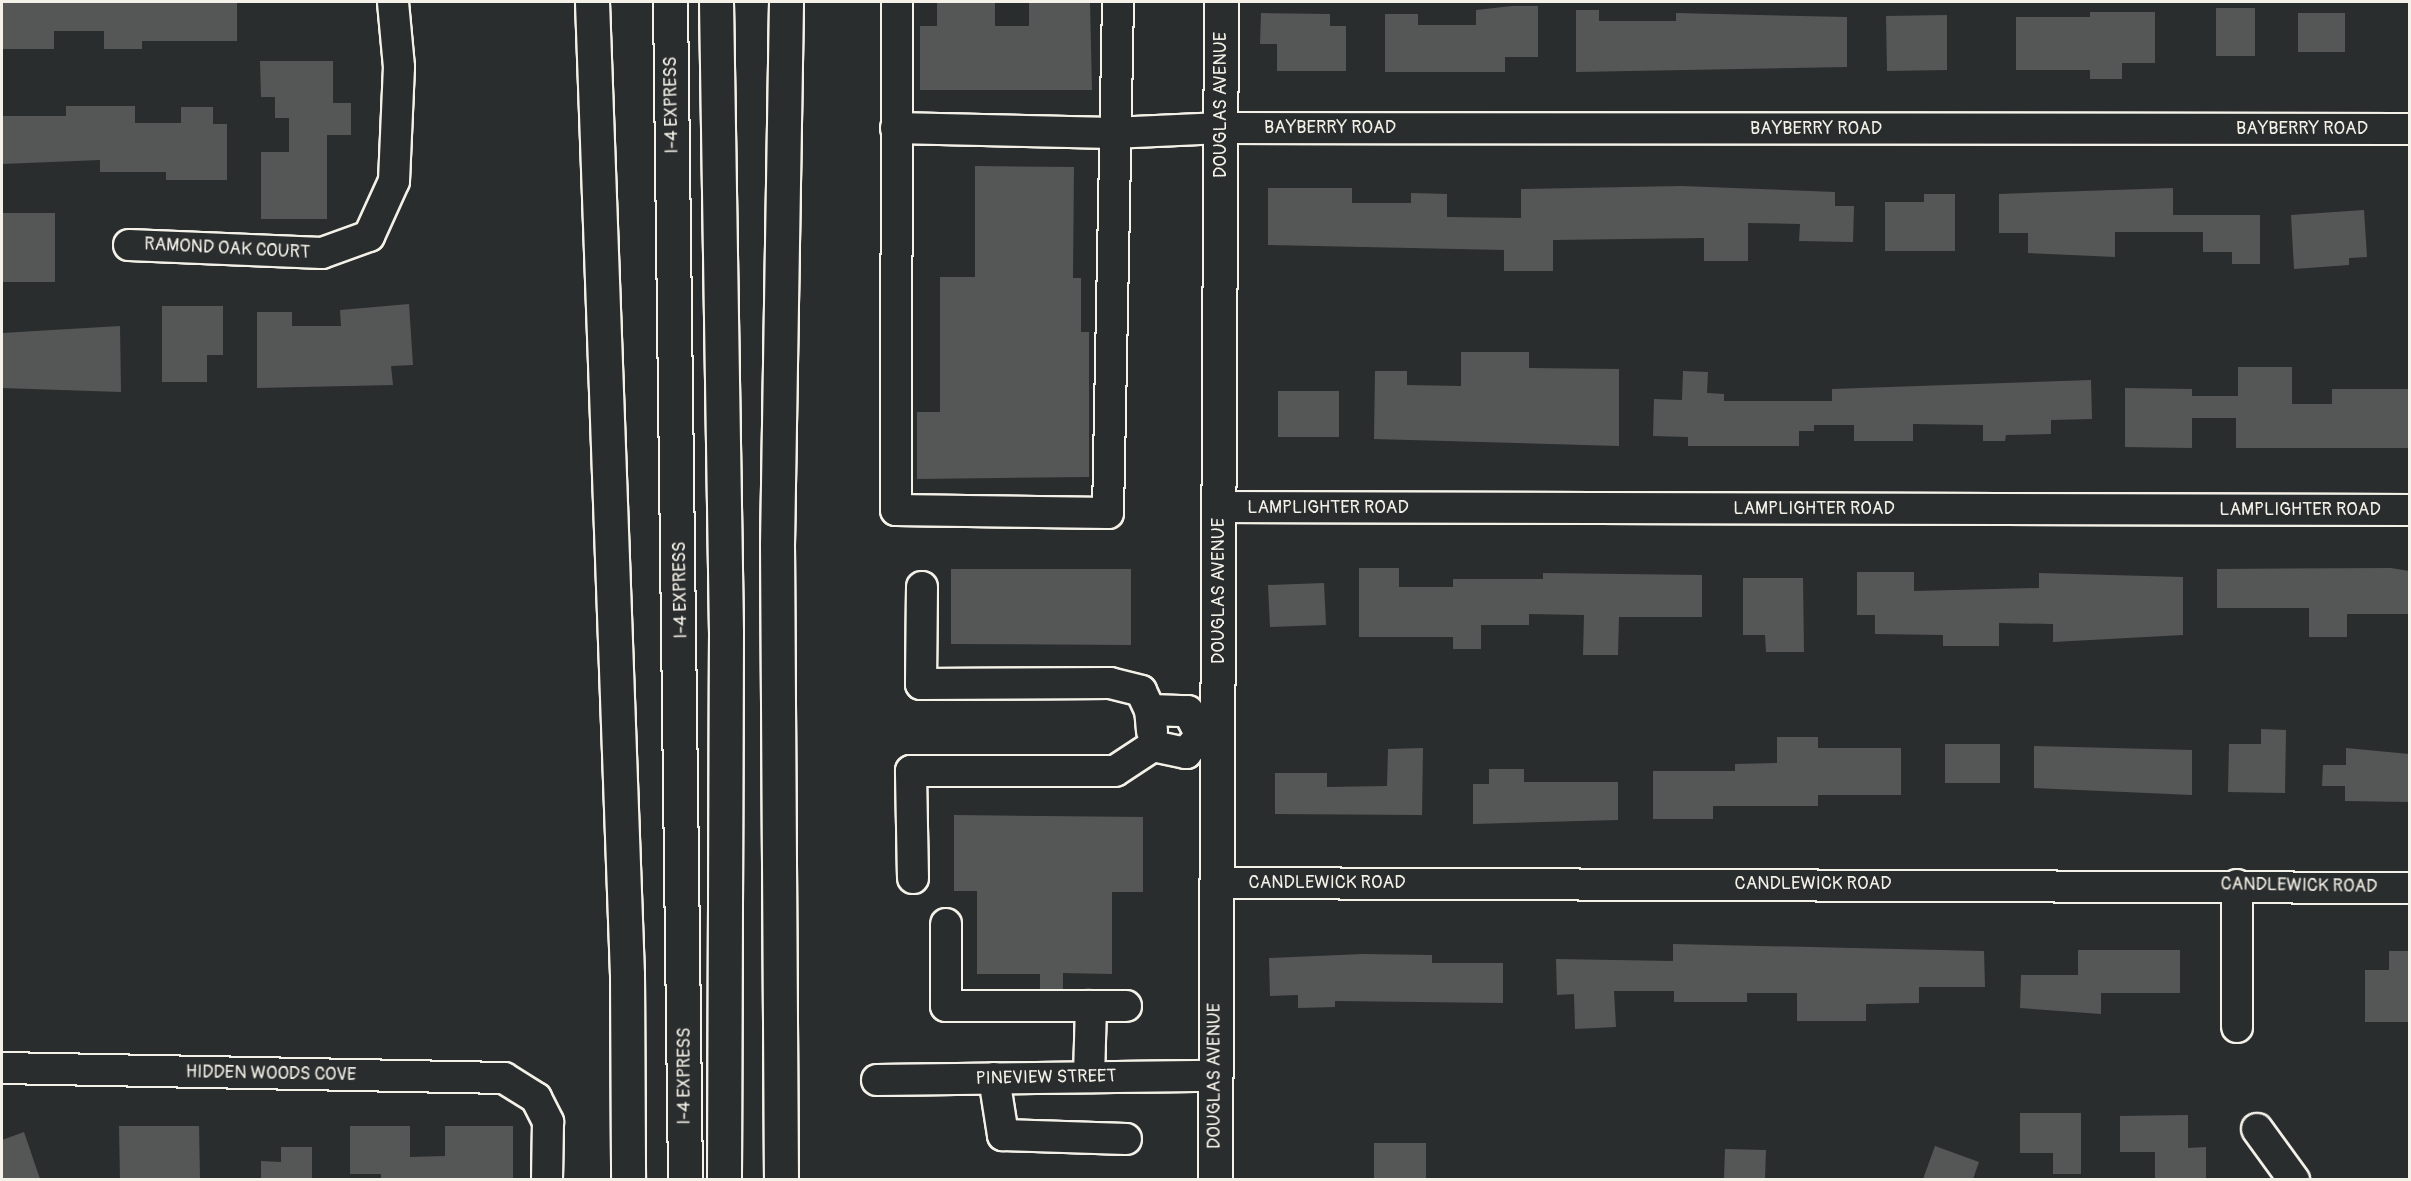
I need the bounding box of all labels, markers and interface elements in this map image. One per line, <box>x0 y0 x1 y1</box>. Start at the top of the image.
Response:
street label: DOUGLAS AVENUE <box>1210 32 1232 178</box>
street label: I-4 EXPRESS <box>660 56 684 154</box>
street label: BAYBERRY ROAD <box>1264 117 1396 139</box>
street label: BAYBERRY ROAD <box>1750 118 1882 140</box>
street label: BAYBERRY ROAD <box>2236 118 2368 140</box>
street label: RAMOND OAK COURT <box>144 234 310 264</box>
street label: LAMPLIGHTER ROAD <box>1247 497 1409 519</box>
street label: LAMPLIGHTER ROAD <box>1733 498 1895 520</box>
street label: LAMPLIGHTER ROAD <box>2219 499 2381 521</box>
street label: DOUGLAS AVENUE <box>1208 518 1230 664</box>
street label: I-4 EXPRESS <box>669 541 693 639</box>
street label: CANDLEWICK ROAD <box>1249 872 1405 894</box>
street label: CANDLEWICK ROAD <box>1735 873 1891 895</box>
street label: CANDLEWICK ROAD <box>2220 874 2378 898</box>
street label: DOUGLAS AVENUE <box>1204 1003 1226 1149</box>
street label: I-4 EXPRESS <box>674 1027 696 1125</box>
street label: HIDDEN WOODS COVE <box>185 1062 357 1086</box>
street label: PINEVIEW STREET <box>975 1066 1117 1090</box>

